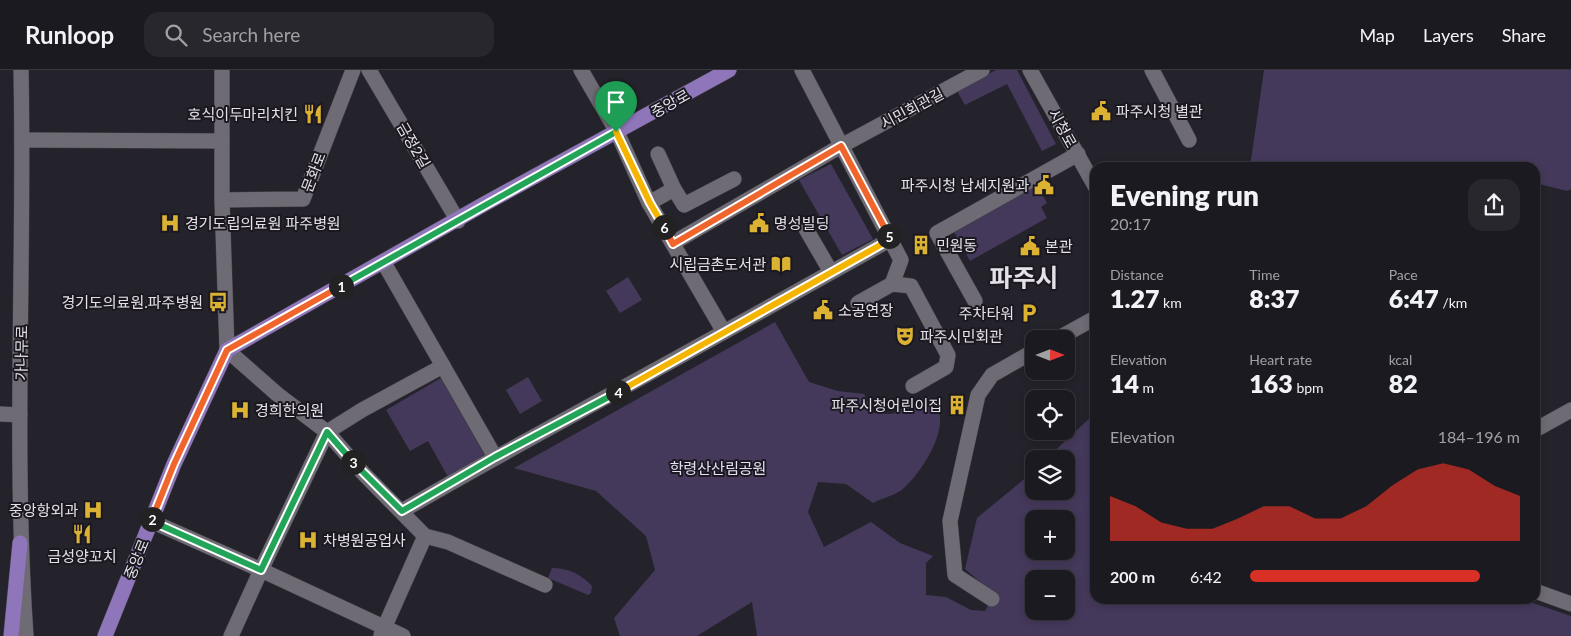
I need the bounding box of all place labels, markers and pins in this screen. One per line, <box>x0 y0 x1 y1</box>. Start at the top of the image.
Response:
pin <box>595 81 637 132</box>
public building icon: 파주시청 별관 <box>1090 100 1112 122</box>
place label: 파주시청 별관 <box>1116 102 1203 120</box>
restaurant icon: 호식이두마리치킨 <box>302 103 324 125</box>
place label: 호식이두마리치킨 <box>188 105 298 123</box>
public building icon: 파주시청 납세지원과 <box>1033 174 1055 196</box>
place label: 파주시청 납세지원과 <box>901 176 1029 194</box>
hospital icon: 경기도립의료원 파주병원 <box>159 212 181 234</box>
public building icon: 명성빌딩 <box>748 212 770 234</box>
place label: 경기도립의료원 파주병원 <box>185 214 341 232</box>
pin: 6 <box>652 214 676 240</box>
place label: 명성빌딩 <box>774 214 829 232</box>
pin: 5 <box>876 224 902 248</box>
building icon: 민원동 <box>910 234 932 256</box>
public building icon: 본관 <box>1019 235 1041 257</box>
place label: 민원동 <box>936 236 977 254</box>
place label: 본관 <box>1045 237 1073 255</box>
library icon: 시립금촌도서관 <box>770 253 792 275</box>
place label: 시립금촌도서관 <box>669 255 766 273</box>
pin: 1 <box>328 274 354 298</box>
bus stop icon: 경기도의료원.파주병원 <box>207 291 229 313</box>
place label: 경기도의료원.파주병원 <box>61 293 203 311</box>
public building icon: 소공연장 <box>812 299 834 321</box>
place label: 소공연장 <box>838 301 893 319</box>
parking icon: 주차타워 <box>1018 302 1040 324</box>
place label: 주차타워 <box>959 304 1014 322</box>
theatre icon: 파주시민회관 <box>894 325 916 347</box>
place label: 파주시민회관 <box>920 327 1003 345</box>
pin: 4 <box>606 380 630 404</box>
building icon: 파주시청어린이집 <box>946 394 968 416</box>
place label: 파주시청어린이집 <box>832 396 942 414</box>
hospital icon: 경희한의원 <box>229 399 251 421</box>
place label: 경희한의원 <box>255 401 324 419</box>
pin: 3 <box>340 450 366 474</box>
hospital icon: 중앙항외과 <box>82 499 104 521</box>
place label: 중앙항외과 <box>9 501 78 519</box>
pin: 2 <box>140 506 164 532</box>
restaurant icon: 금성양꼬치 <box>71 523 93 545</box>
hospital icon: 차병원공업사 <box>297 529 319 551</box>
place label: 차병원공업사 <box>323 531 406 549</box>
place label: 금성양꼬치 <box>47 547 117 565</box>

